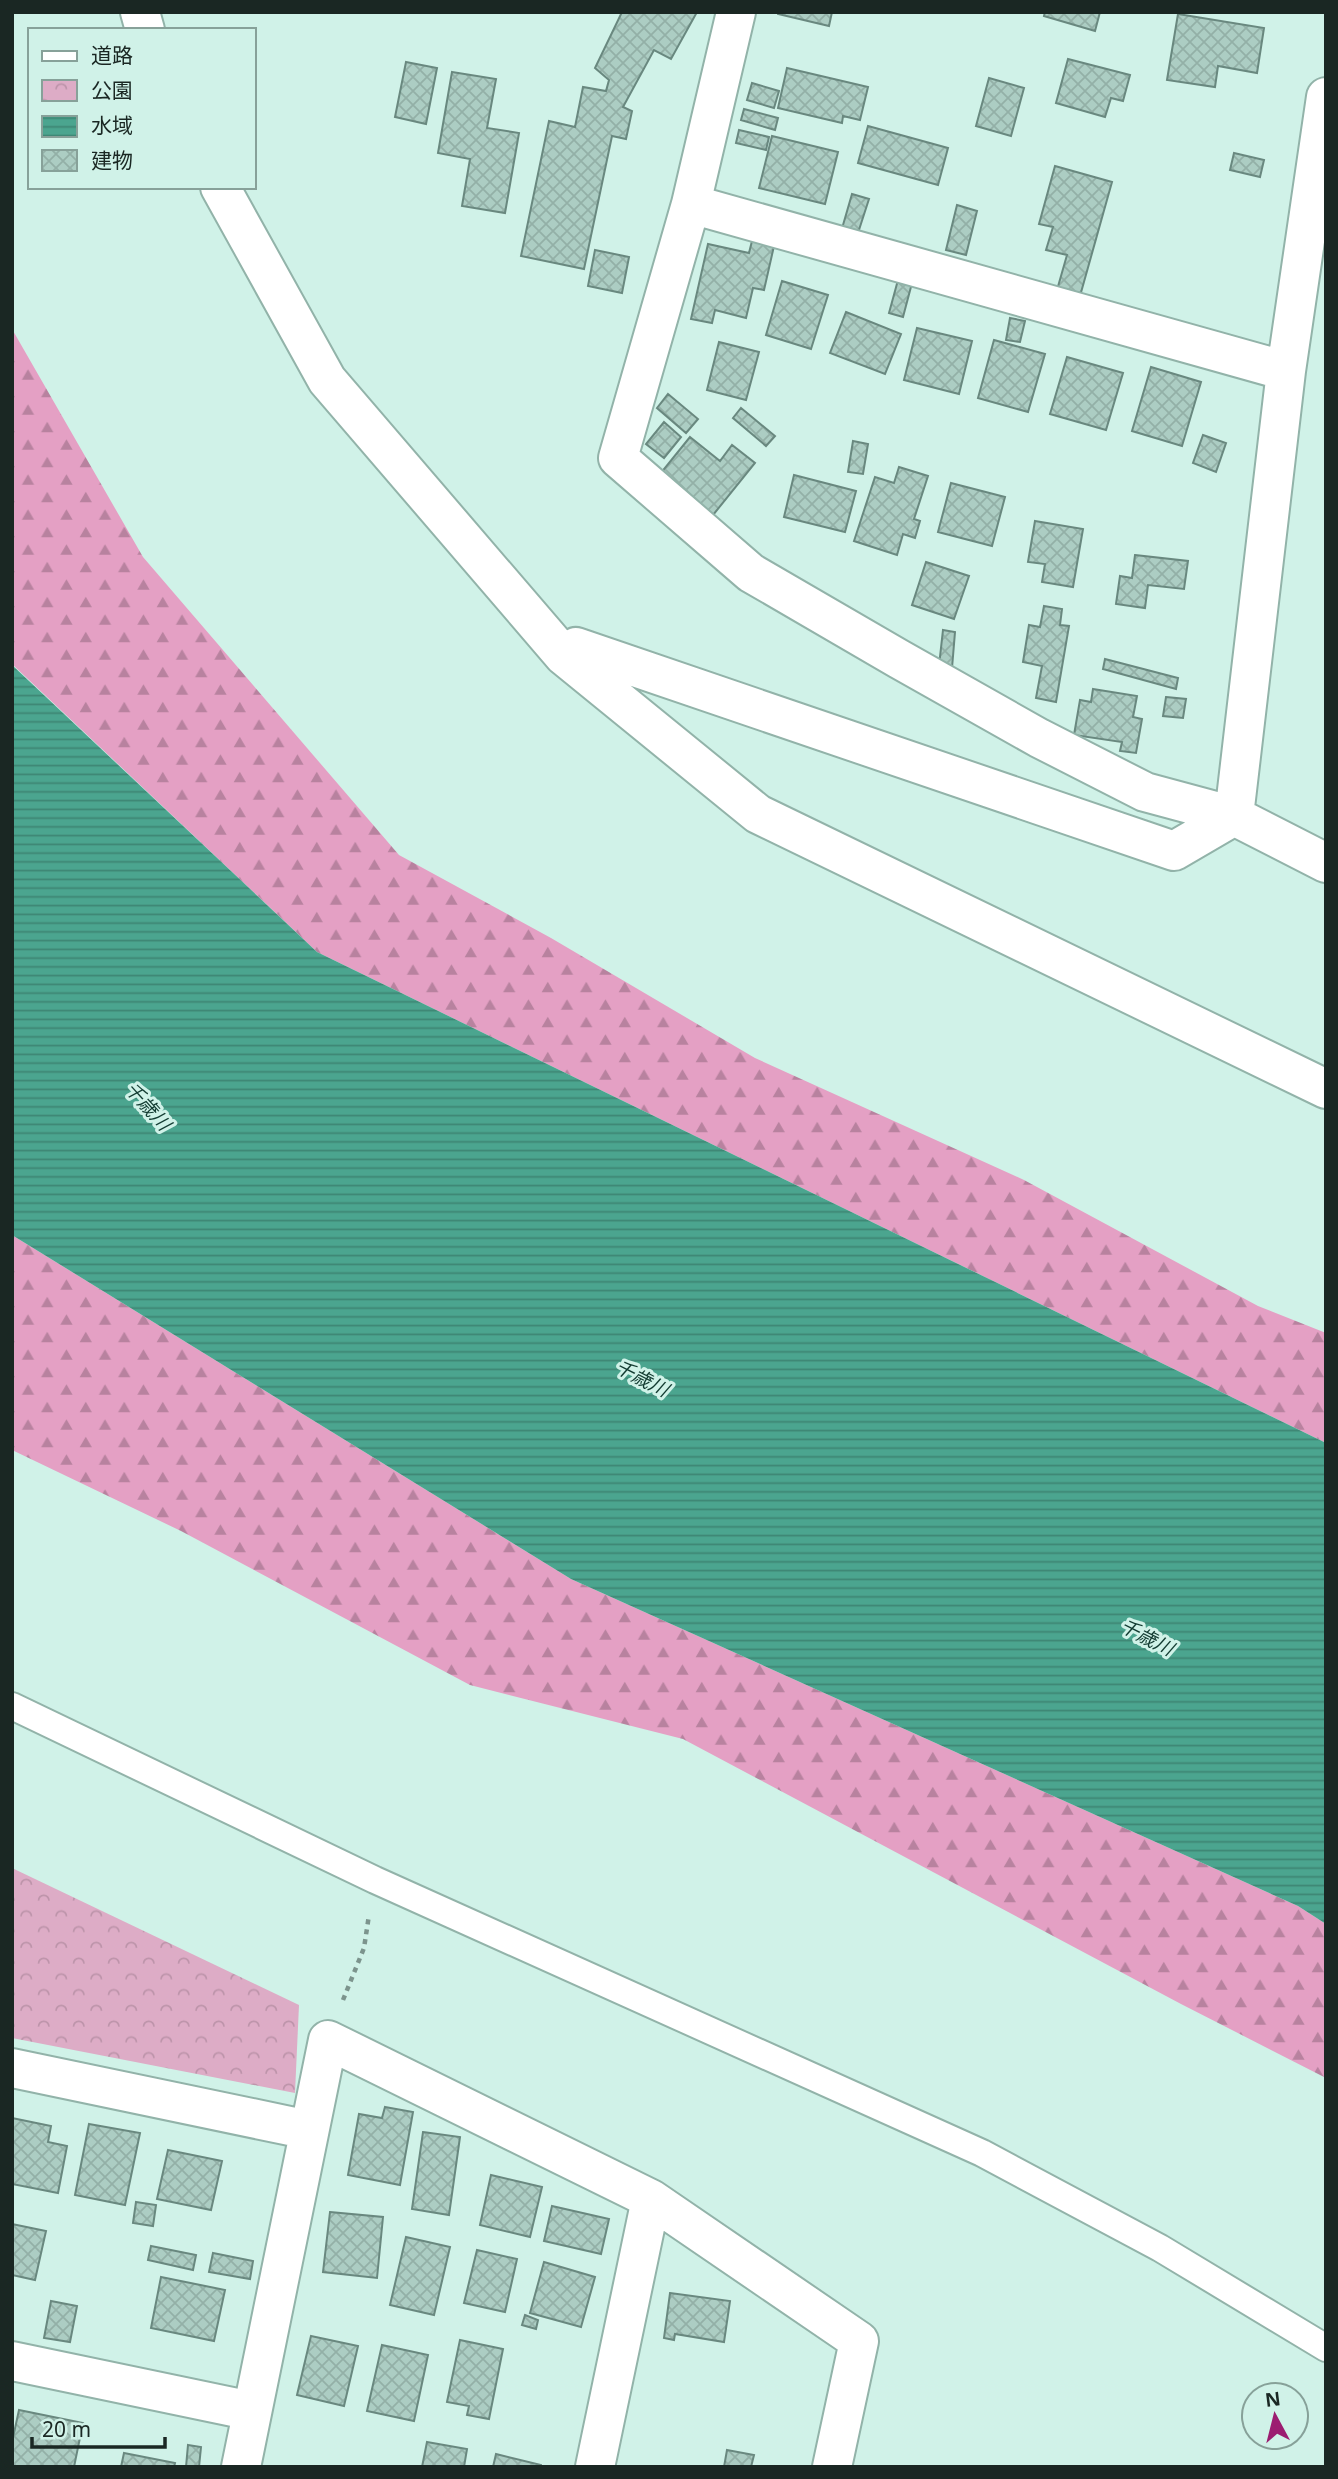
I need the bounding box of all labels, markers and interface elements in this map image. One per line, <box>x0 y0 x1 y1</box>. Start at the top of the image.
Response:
legend <box>28 28 256 189</box>
text: 道路 <box>91 41 133 69</box>
text: 公園 <box>91 76 133 104</box>
text: 水域 <box>91 111 133 139</box>
text: 建物 <box>91 146 133 174</box>
water label: 千歳川 <box>119 1076 178 1137</box>
water label: 千歳川 <box>611 1353 675 1403</box>
water label: 千歳川 <box>1116 1612 1180 1662</box>
north arrow <box>1240 2381 1310 2451</box>
text: N <box>1264 2385 1282 2413</box>
scale bar <box>32 2406 164 2450</box>
text: 20 m <box>42 2415 91 2443</box>

